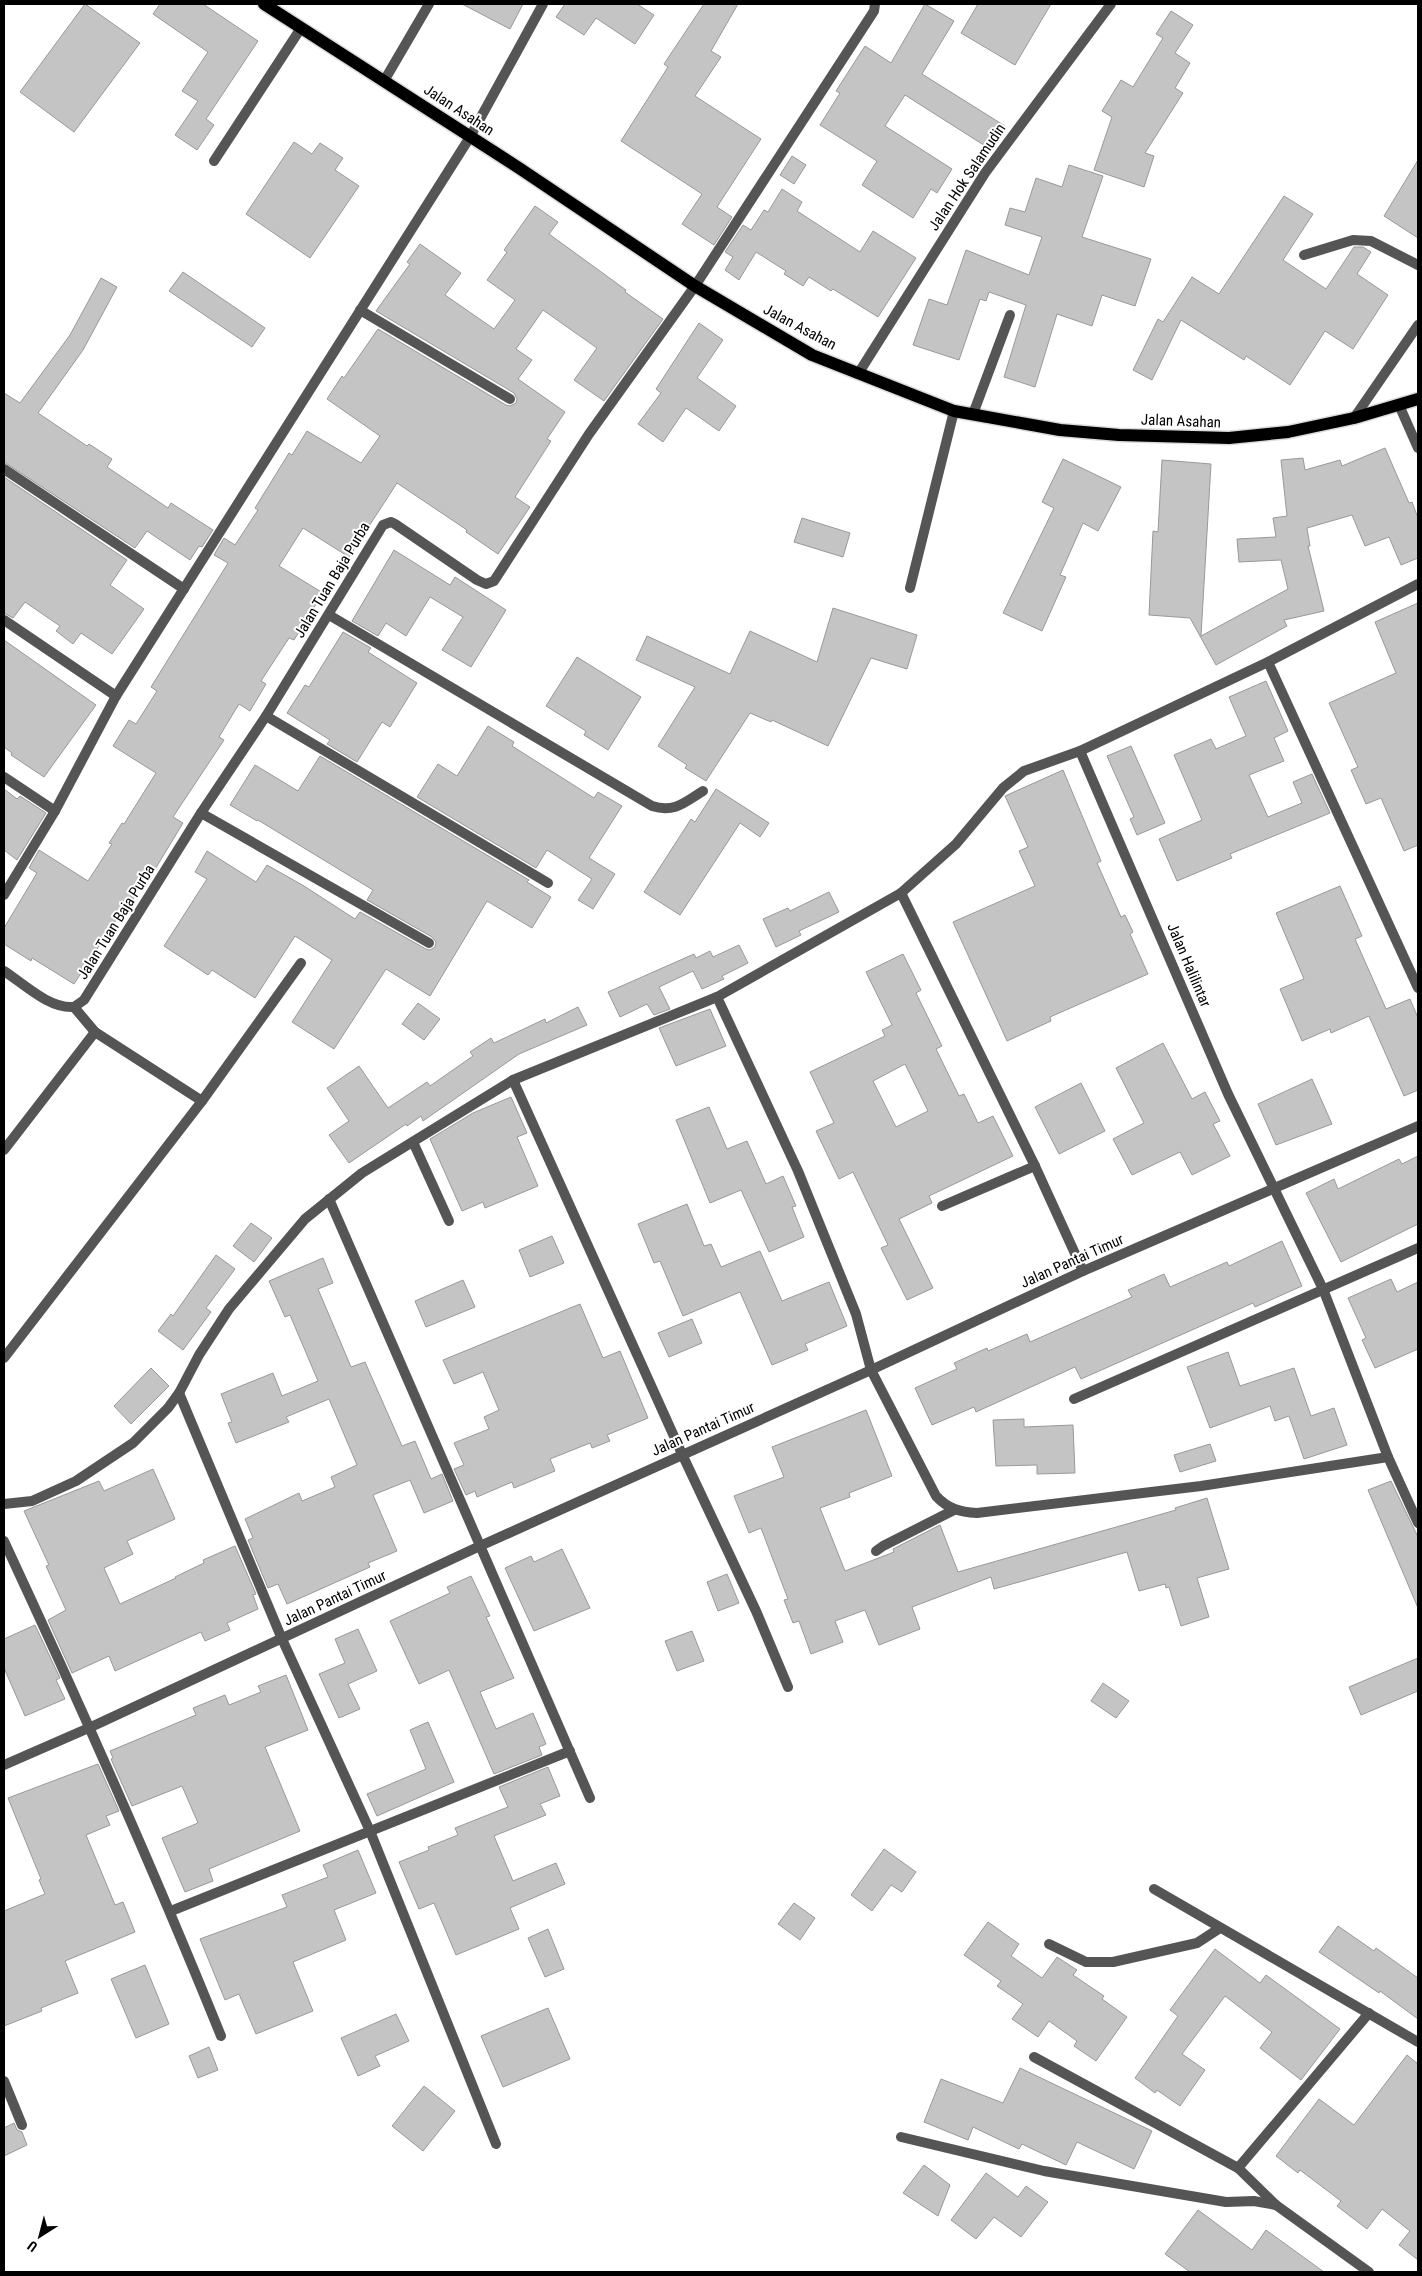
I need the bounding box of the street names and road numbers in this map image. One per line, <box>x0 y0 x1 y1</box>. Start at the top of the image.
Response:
street label: Jalan Asahan <box>420 81 498 139</box>
street label: Jalan Hok Salamudin <box>925 120 1009 234</box>
street label: Jalan Asahan <box>760 300 840 354</box>
street label: Jalan Asahan <box>1141 411 1221 431</box>
street label: Jalan Tuan Baja Purba <box>290 519 374 641</box>
street label: Jalan Tuan Baja Purba <box>73 861 159 983</box>
street label: Jalan Halilintar <box>1163 920 1215 1010</box>
street label: Jalan Pantai Timur <box>1018 1230 1127 1292</box>
street label: Jalan Pantai Timur <box>649 1398 758 1460</box>
street label: Jalan Pantai Timur <box>281 1566 390 1630</box>

